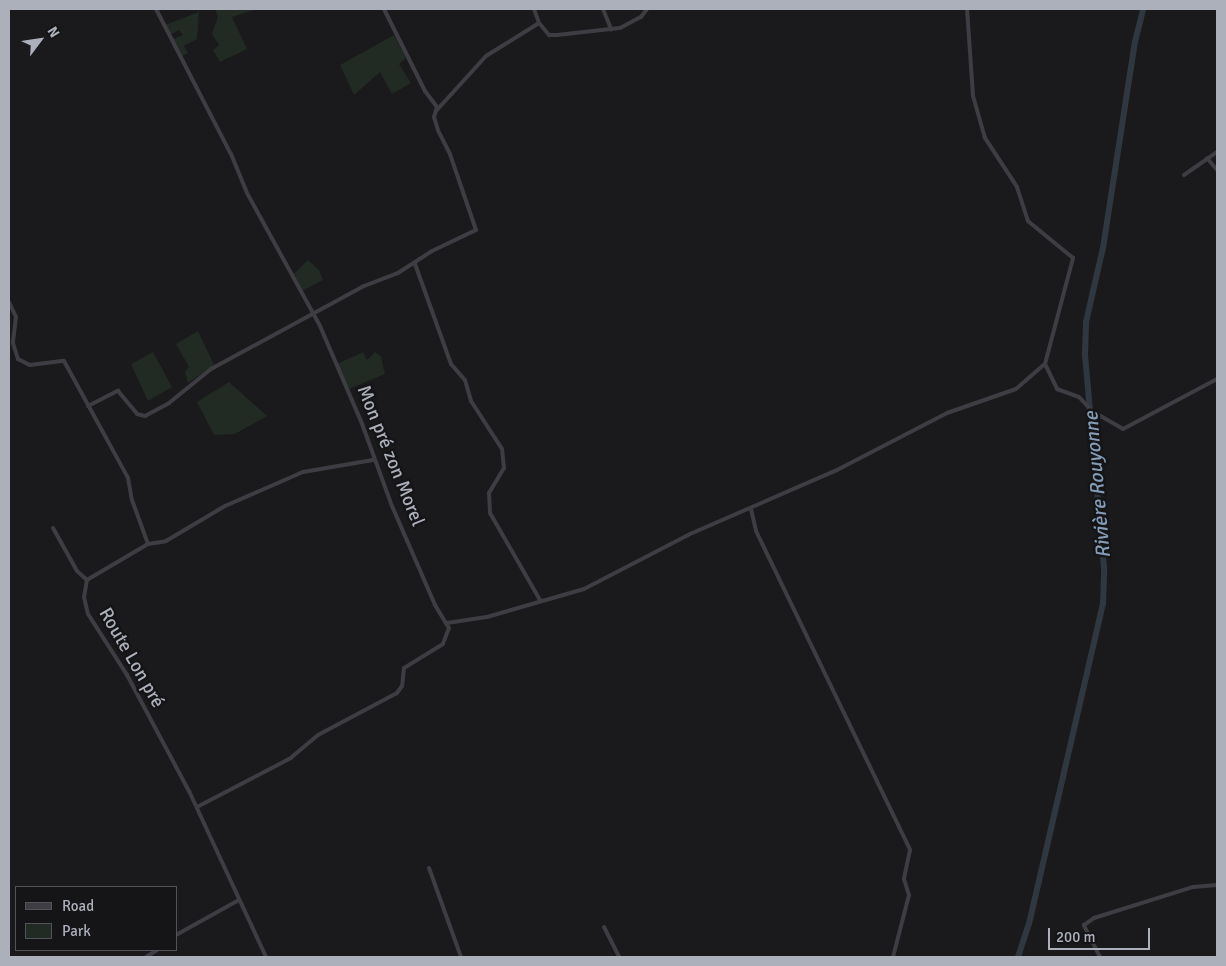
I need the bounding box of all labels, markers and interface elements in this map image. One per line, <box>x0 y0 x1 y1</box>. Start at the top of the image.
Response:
north arrow <box>15 15 65 65</box>
text: N <box>43 23 63 41</box>
street label: Mon pré zon Morel <box>351 382 429 530</box>
water label: Rivière Rouyonne <box>1079 411 1115 559</box>
street label: Route Lon pré <box>93 604 169 712</box>
legend <box>15 886 178 951</box>
text: Road <box>62 897 94 915</box>
scale bar <box>1051 918 1154 950</box>
text: Park <box>62 922 91 940</box>
text: 200 m <box>1056 928 1096 946</box>

